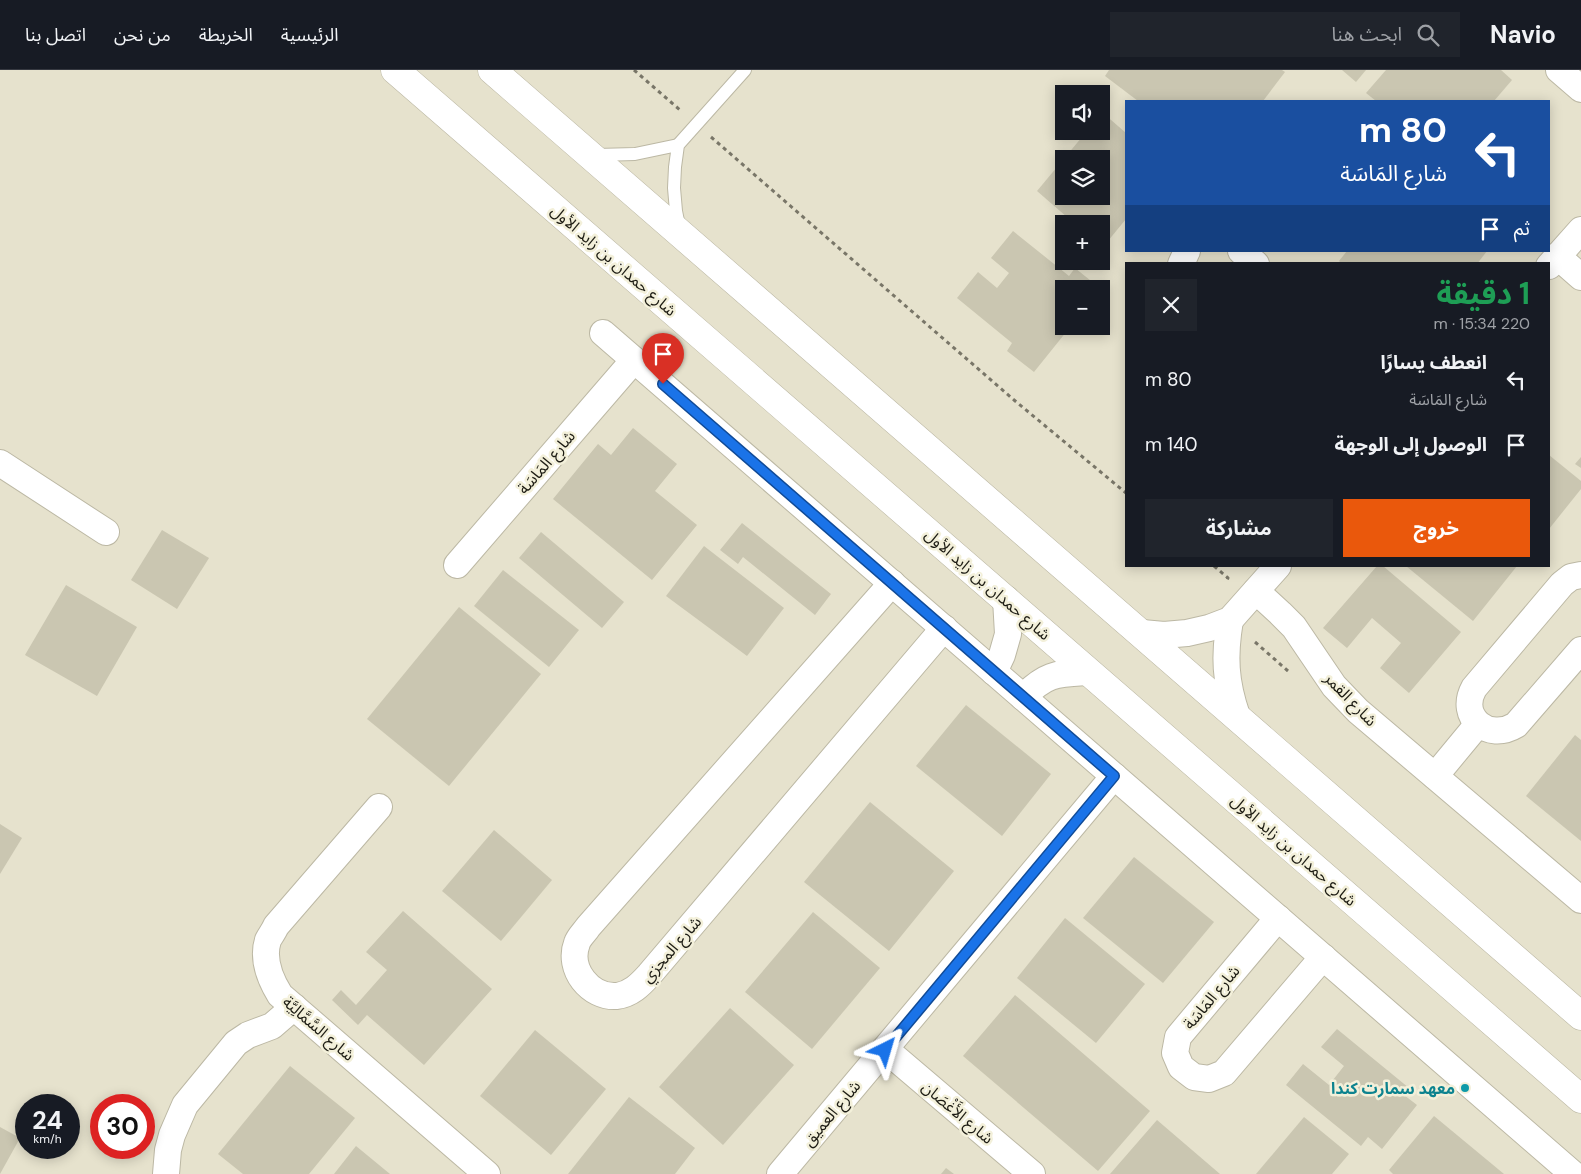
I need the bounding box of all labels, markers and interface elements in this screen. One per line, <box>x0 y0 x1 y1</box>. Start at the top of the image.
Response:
search box <box>1110 12 1460 57</box>
text: Navio <box>1490 19 1556 50</box>
icon: search <box>1414 21 1442 49</box>
text: ابحث هنا <box>1332 22 1402 47</box>
text: اتصل بنا <box>25 23 86 47</box>
text: من نحن <box>114 23 171 47</box>
text: الخريطة <box>199 23 253 47</box>
text: الرئيسية <box>281 23 339 47</box>
map controls <box>1055 85 1110 335</box>
button: sound <box>1055 85 1110 140</box>
text: 80 m <box>1359 107 1447 153</box>
icon: left <box>1465 120 1530 185</box>
button: layers <box>1055 150 1110 205</box>
text: شارع المَاسَة <box>1340 159 1447 188</box>
street label: شارع حمدان بن زايد الأول <box>545 200 681 322</box>
button: + <box>1055 215 1110 270</box>
icon: arrive <box>1476 215 1504 243</box>
text: ثم <box>1514 216 1530 241</box>
text: 1 دقيقة <box>1437 274 1530 313</box>
button: close <box>1145 279 1197 331</box>
button: − <box>1055 280 1110 335</box>
text: 220 m · 15:34 <box>1433 313 1530 334</box>
pin <box>642 333 684 384</box>
icon: arrive <box>649 340 677 368</box>
text: انعطف يسارًا <box>1380 350 1487 375</box>
icon: left <box>1502 366 1530 394</box>
text: 80 m <box>1145 367 1192 392</box>
text: شارع المَاسَة <box>1409 389 1487 410</box>
street label: شارع المَاسَة <box>513 426 581 500</box>
icon: arrive <box>1502 431 1530 459</box>
text: 140 m <box>1145 432 1197 457</box>
text: الوصول إلى الوجهة <box>1335 432 1487 457</box>
button: مشاركة <box>1145 499 1333 557</box>
button: خروج <box>1343 499 1530 557</box>
street label: شارع حمدان بن زايد الأول <box>919 524 1055 646</box>
street label: شارع القمر <box>1318 667 1381 732</box>
street label: شارع حمدان بن زايد الأول <box>1225 790 1361 912</box>
street label: شارع المجزي <box>637 912 707 988</box>
street label: شارع المَاسَة <box>1178 961 1246 1035</box>
street label: شارع السَّمَّالِيَّة <box>277 991 359 1067</box>
position arrow <box>858 1023 910 1075</box>
street label: شارع العميق <box>798 1076 867 1152</box>
street label: شارع الأَغْصَان <box>916 1076 999 1150</box>
place label: معهد سمارت كندا <box>1331 1078 1455 1099</box>
marker: معهد سمارت كندا <box>1459 1082 1471 1094</box>
speed limit sign: 30 <box>90 1094 155 1159</box>
text: 24 <box>32 1104 63 1137</box>
text: km/h <box>33 1131 62 1147</box>

